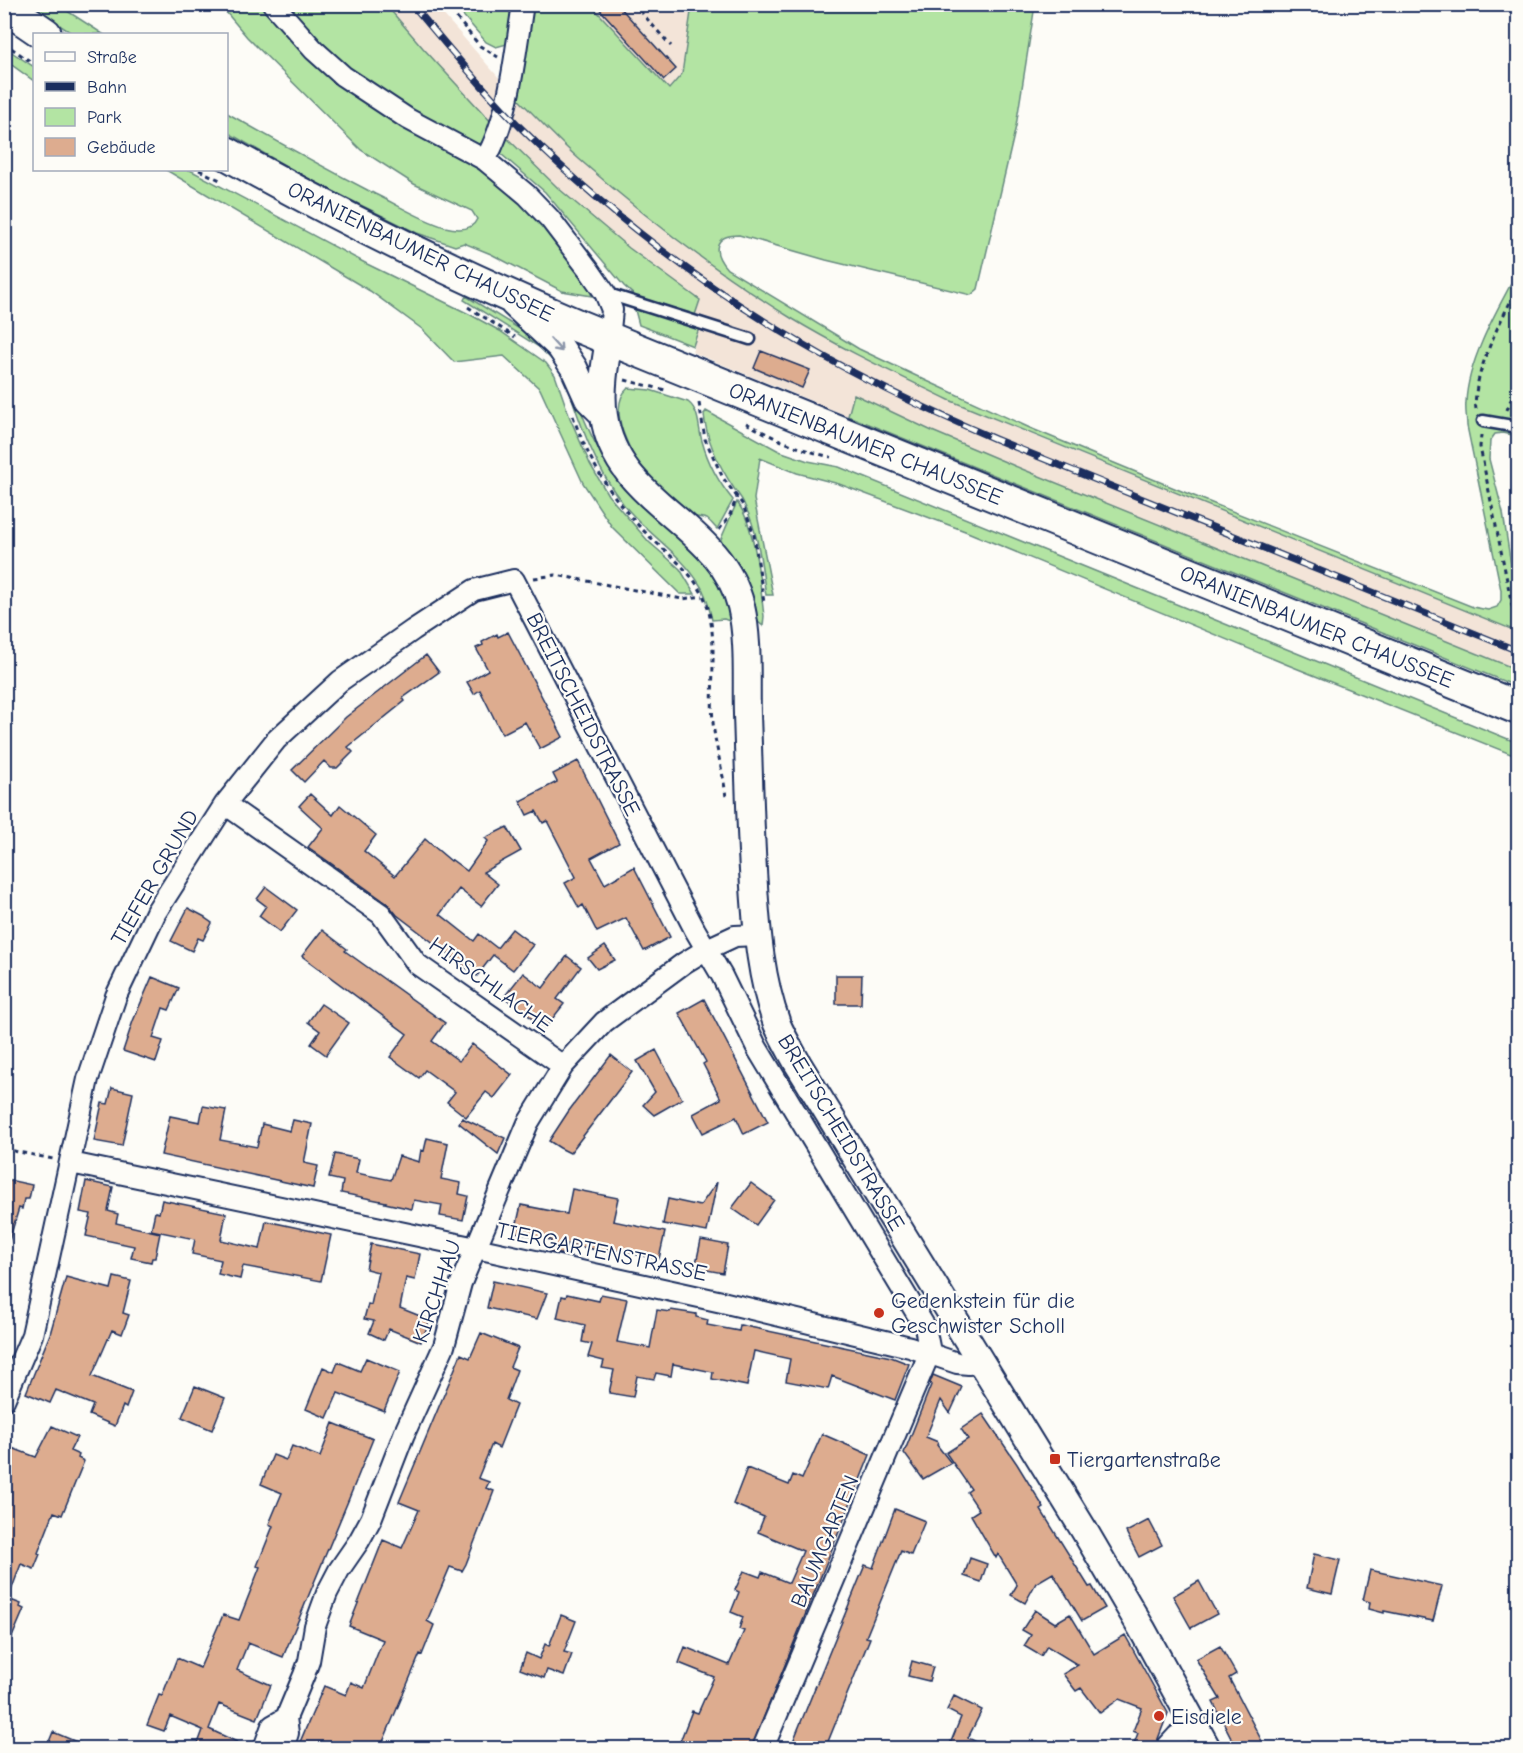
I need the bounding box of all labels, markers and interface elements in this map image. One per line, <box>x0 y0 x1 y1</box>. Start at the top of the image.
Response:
legend <box>33 33 228 171</box>
text: Straße <box>87 47 137 68</box>
text: Bahn <box>87 77 127 98</box>
text: Park <box>87 107 122 128</box>
text: Gebäude <box>87 137 156 158</box>
street label: ORANIENBAUMER CHAUSSEE <box>283 176 558 328</box>
one-way arrow <box>549 336 563 352</box>
street label: ORANIENBAUMER CHAUSSEE <box>725 377 1006 511</box>
street label: ORANIENBAUMER CHAUSSEE <box>1176 560 1457 694</box>
street label: BREITSCHEIDSTRASSE <box>521 609 646 820</box>
street label: TIEFER GRUND <box>106 805 204 950</box>
street label: HIRSCHLACHE <box>424 931 557 1038</box>
street label: BREITSCHEIDSTRASSE <box>772 1030 910 1235</box>
street label: TIERGARTENSTRASSE <box>494 1217 709 1287</box>
street label: KIRCHHAU <box>407 1236 467 1346</box>
place label: Gedenkstein für die Geschwister Scholl <box>891 1288 1075 1339</box>
marker: Gedenkstein für die Geschwister Scholl <box>872 1306 886 1320</box>
place label: Tiergartenstraße <box>1067 1447 1221 1473</box>
marker: Tiergartenstraße <box>1048 1452 1062 1466</box>
street label: BAUMGARTEN <box>785 1471 864 1611</box>
place label: Eisdiele <box>1171 1704 1242 1730</box>
marker: Eisdiele <box>1152 1709 1166 1723</box>

